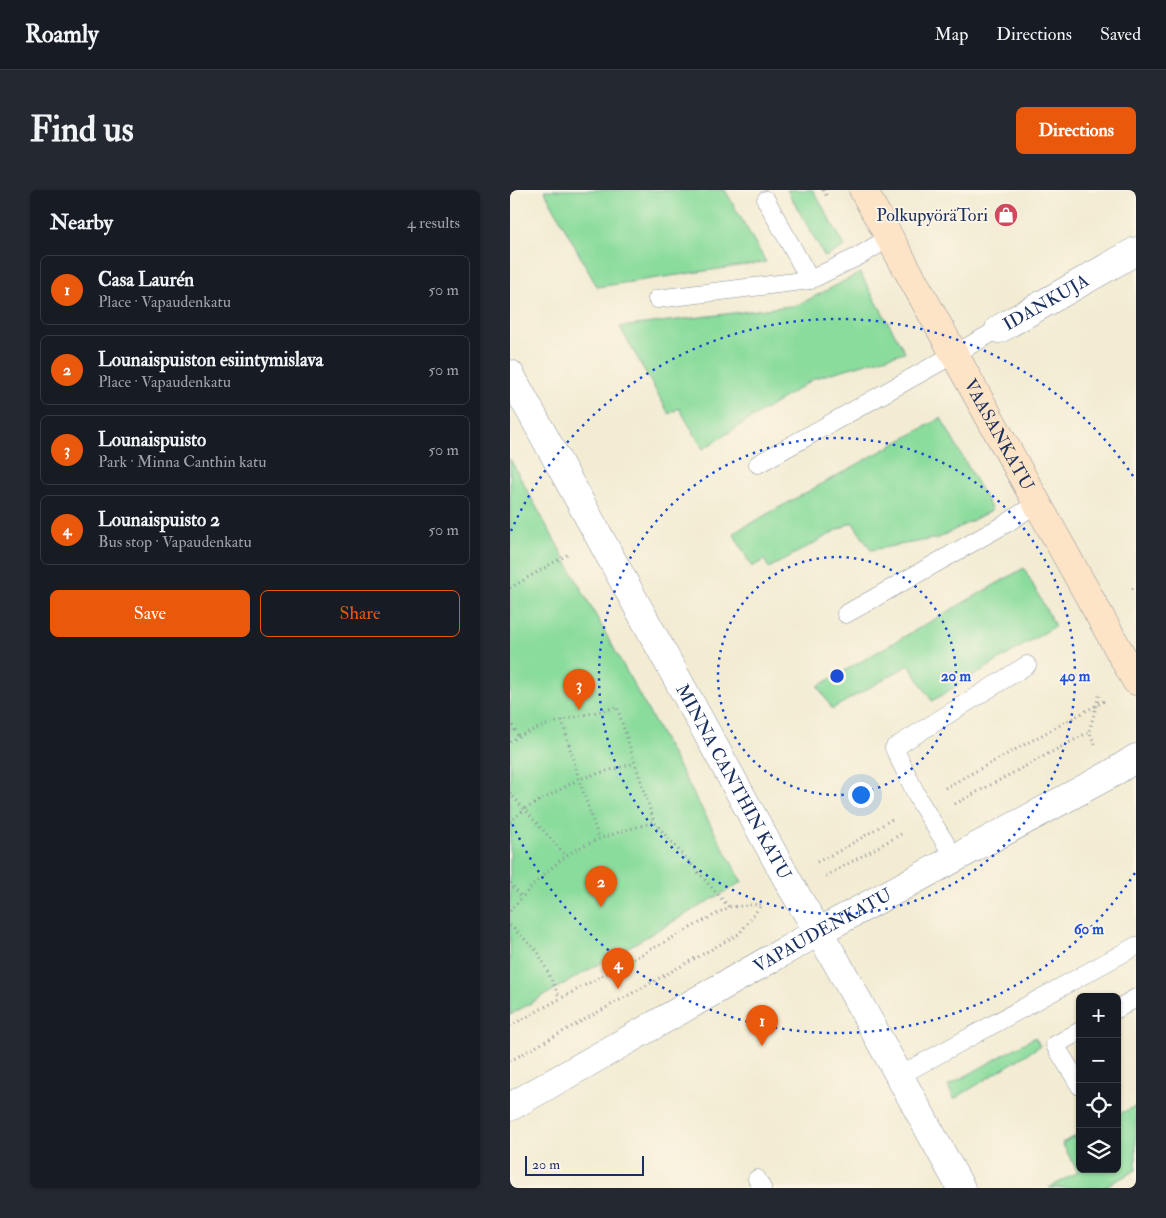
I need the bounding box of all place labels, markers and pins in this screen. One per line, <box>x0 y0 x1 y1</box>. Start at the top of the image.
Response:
shop icon: PolkupyöräTori <box>993 202 1019 228</box>
place label: PolkupyöräTori <box>876 204 988 227</box>
centre of rings <box>828 667 846 685</box>
pin: 3 <box>563 669 595 710</box>
pin: 2 <box>585 866 617 907</box>
pin: 4 <box>602 948 634 989</box>
pin: 1 <box>746 1005 778 1046</box>

